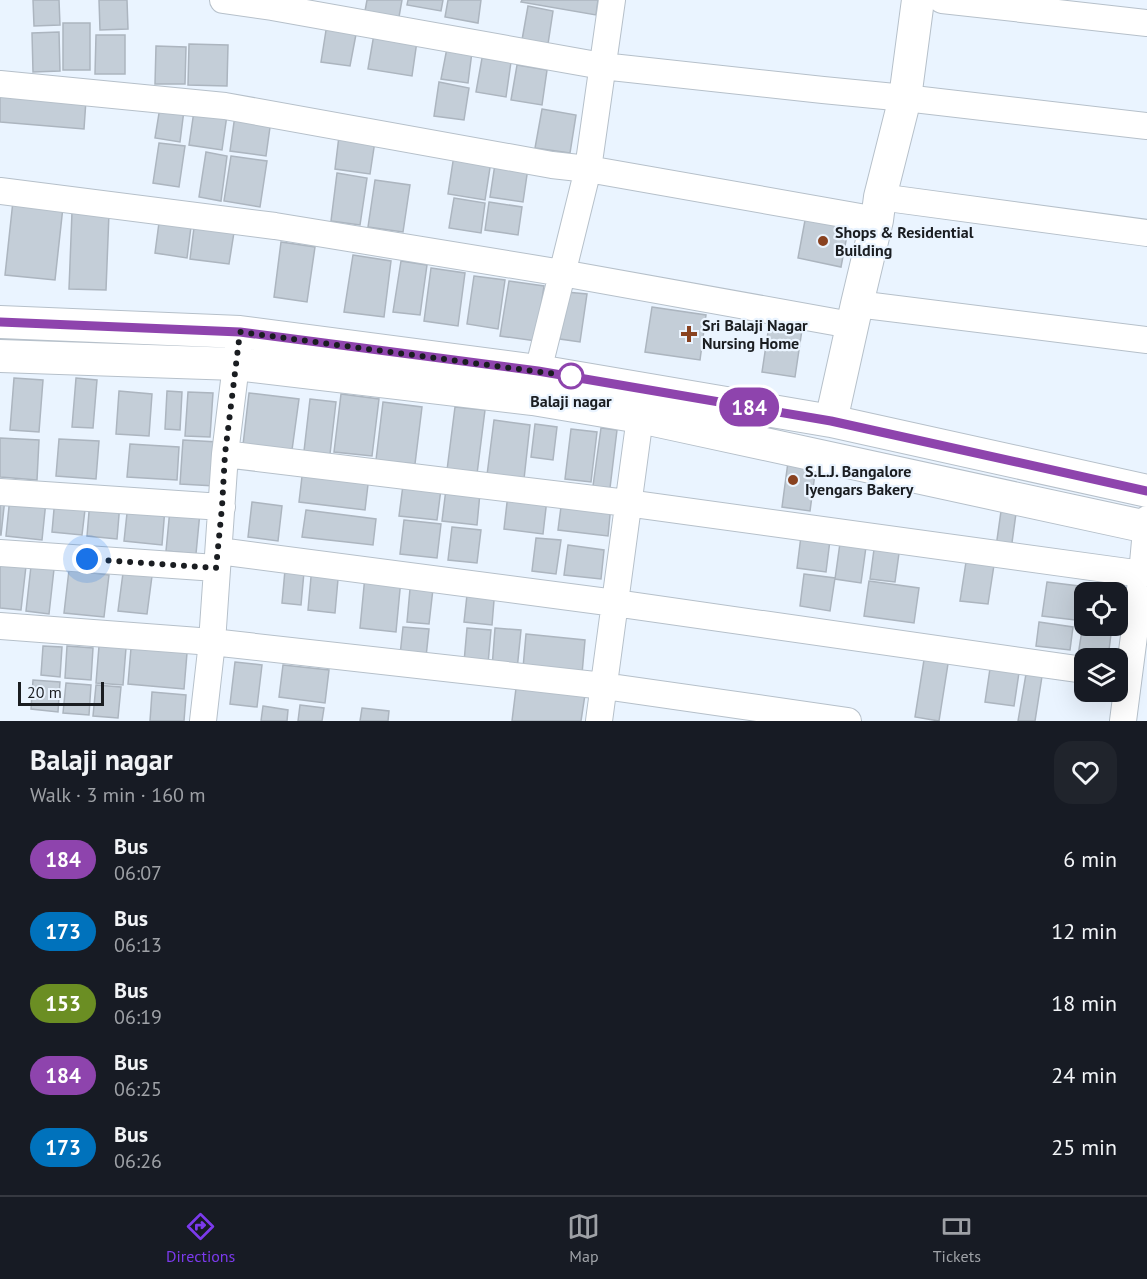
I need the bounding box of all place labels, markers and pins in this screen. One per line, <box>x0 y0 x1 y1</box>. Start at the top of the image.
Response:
place label: Shops & Residential Building <box>835 222 974 260</box>
marker: Shops & Residential Building <box>816 234 830 248</box>
place label: Sri Balaji Nagar Nursing Home <box>702 315 808 353</box>
marker: Sri Balaji Nagar Nursing Home <box>680 325 698 343</box>
marker: Balaji nagar <box>558 363 584 389</box>
place label: Balaji nagar <box>530 391 612 411</box>
place label: S.L.J. Bangalore Iyengars Bakery <box>805 461 914 499</box>
marker: S.L.J. Bangalore Iyengars Bakery <box>786 473 800 487</box>

